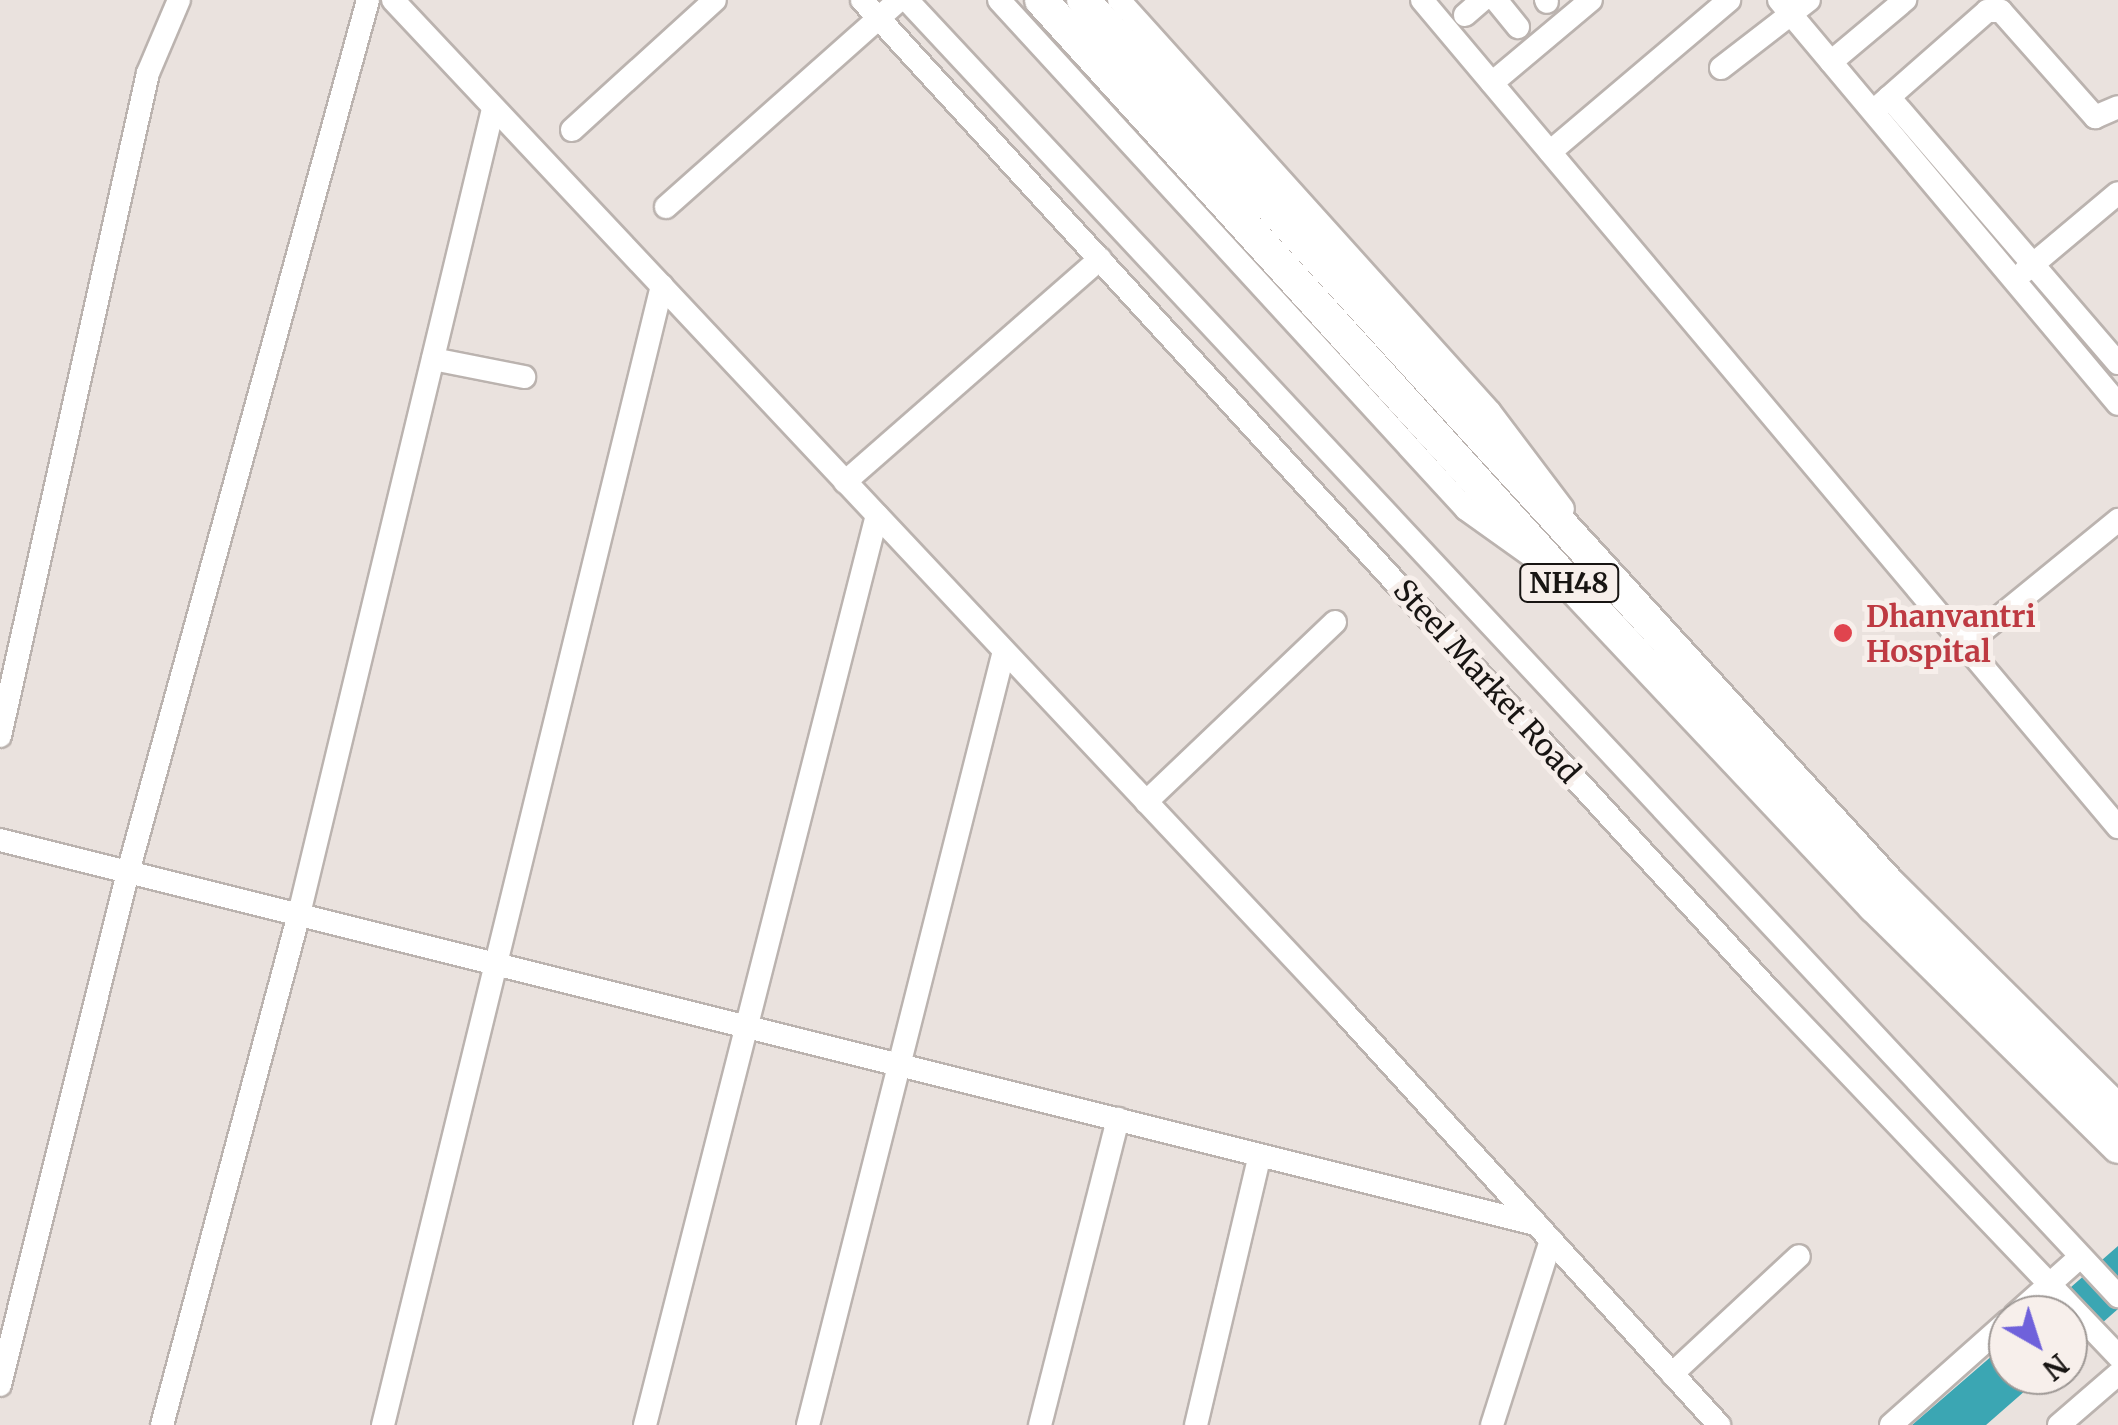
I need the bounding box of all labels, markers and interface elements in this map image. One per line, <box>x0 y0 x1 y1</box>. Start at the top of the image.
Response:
road number: NH48 <box>1519 560 1619 606</box>
street label: Steel Market Road <box>1386 572 1588 790</box>
place label: Dhanvantri Hospital <box>1866 598 2036 668</box>
marker: Dhanvantri Hospital <box>1830 620 1856 646</box>
north arrow <box>1988 1295 2088 1395</box>
text: N <box>2036 1346 2076 1388</box>

